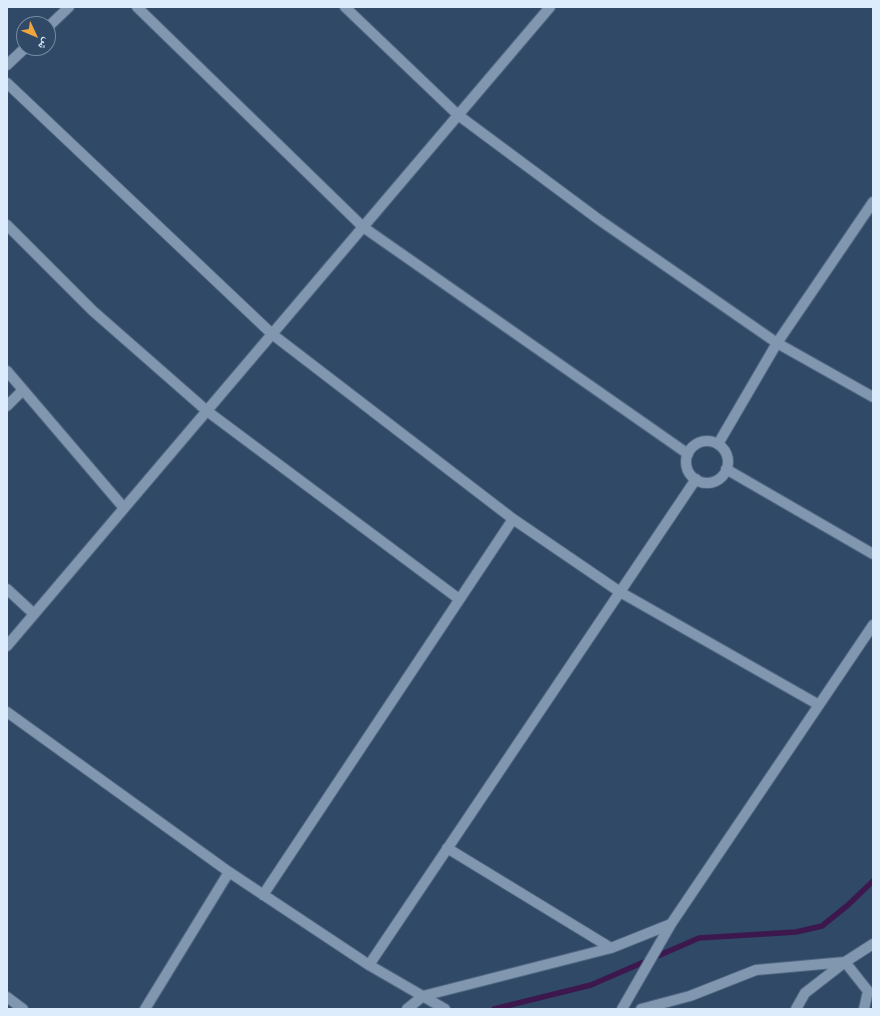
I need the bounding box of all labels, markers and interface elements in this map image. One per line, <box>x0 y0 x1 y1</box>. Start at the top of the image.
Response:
north arrow <box>16 16 56 56</box>
text: ش <box>36 35 53 53</box>

